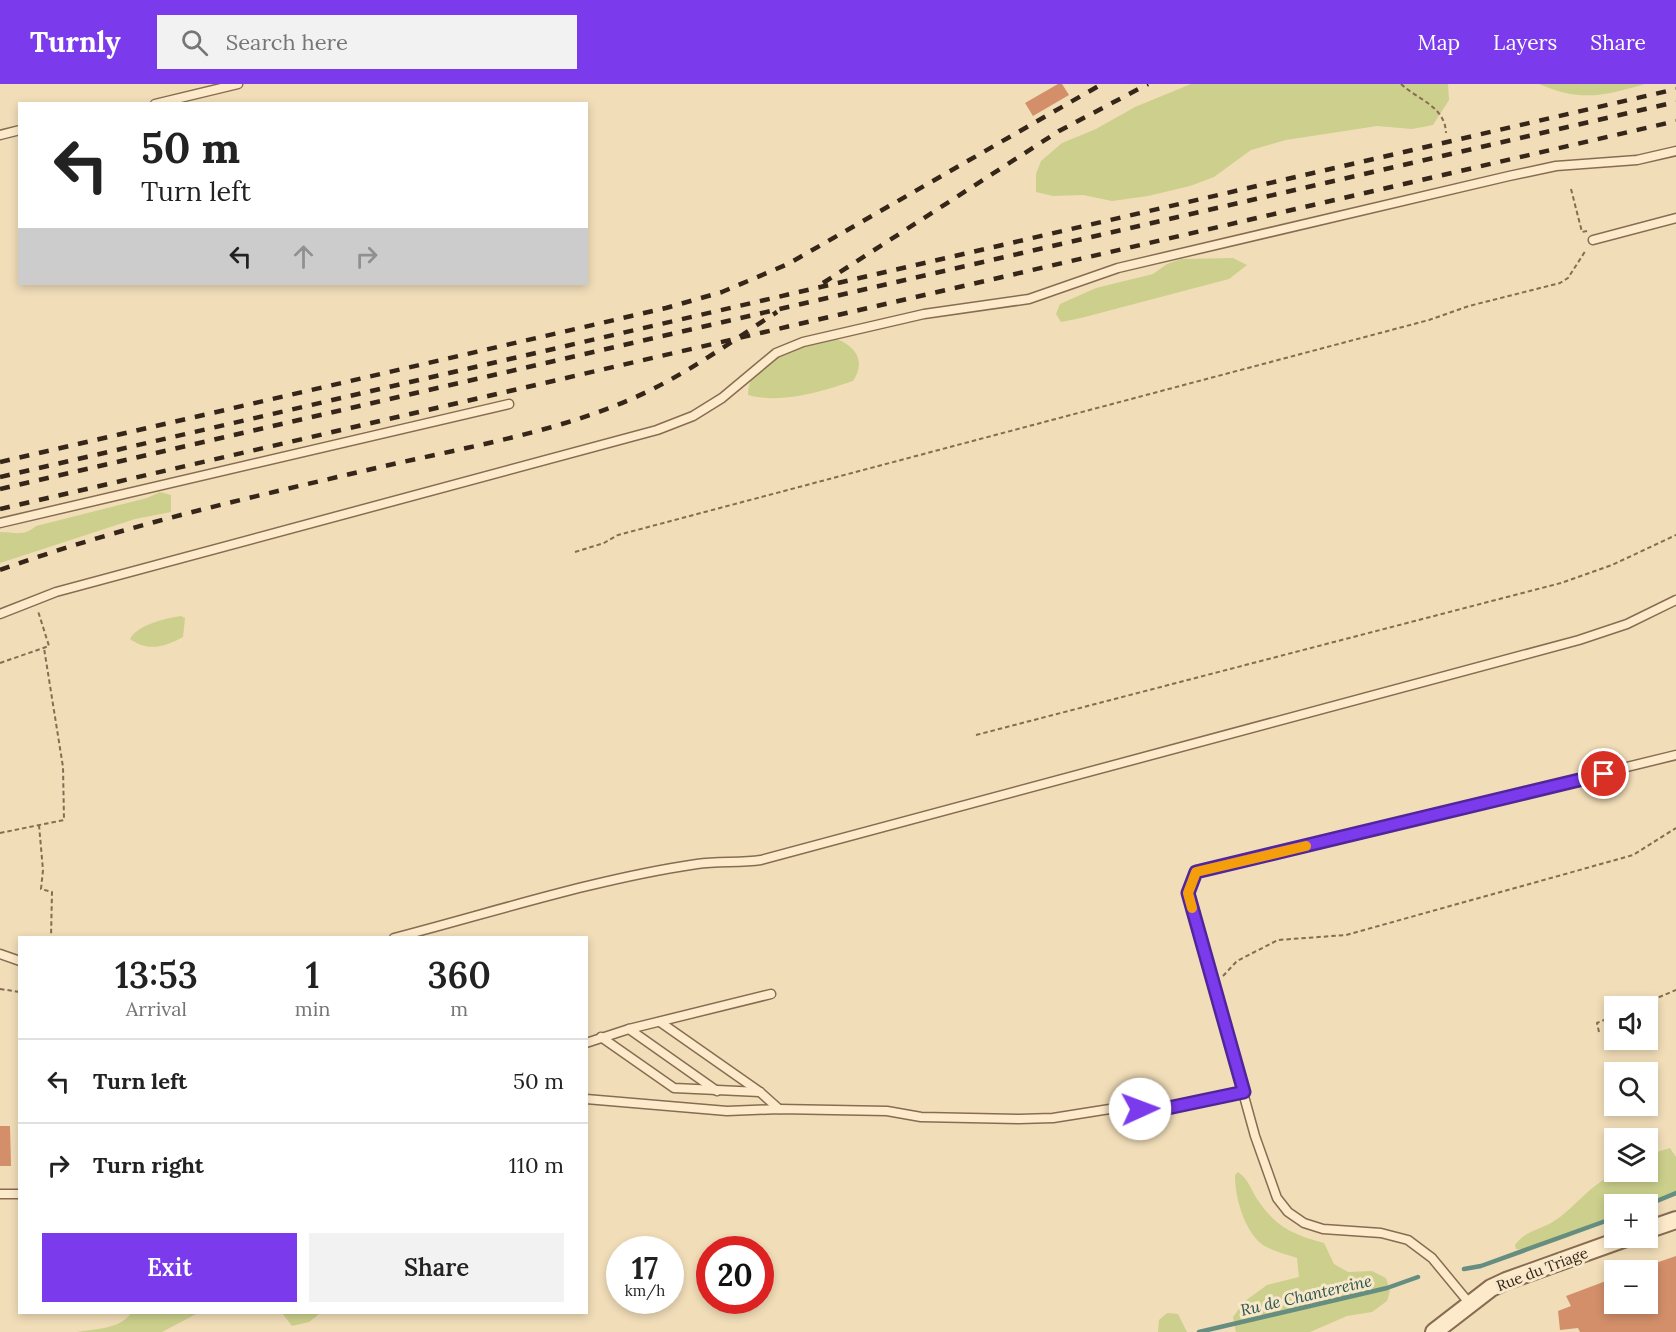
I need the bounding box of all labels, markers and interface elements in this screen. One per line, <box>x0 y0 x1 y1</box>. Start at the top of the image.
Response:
search box <box>157 15 577 69</box>
text: Turnly <box>30 24 121 60</box>
icon: search <box>178 26 211 59</box>
text: Search here <box>226 28 348 56</box>
text: Map <box>1417 29 1460 56</box>
text: Layers <box>1493 29 1557 56</box>
text: Share <box>1590 29 1646 56</box>
text: 50 m <box>141 121 240 175</box>
icon: left <box>42 126 120 204</box>
text: Turn left <box>141 174 251 208</box>
icon: left <box>224 240 257 273</box>
icon: ahead <box>287 240 320 273</box>
icon: right <box>350 240 383 273</box>
pin <box>1578 748 1629 799</box>
icon: arrive <box>1587 757 1620 790</box>
text: 13:53 <box>115 952 198 998</box>
text: 1 <box>306 952 320 998</box>
text: 360 <box>427 952 491 998</box>
text: Arrival <box>126 996 187 1021</box>
text: min <box>295 996 330 1021</box>
text: m <box>450 996 468 1021</box>
map controls <box>1604 996 1658 1314</box>
button: sound <box>1604 996 1658 1050</box>
button: search <box>1604 1062 1658 1116</box>
icon: left <box>42 1065 75 1098</box>
text: Turn left <box>93 1067 187 1095</box>
text: 50 m <box>513 1067 564 1095</box>
position arrow <box>1108 1077 1172 1141</box>
button: layers <box>1604 1128 1658 1182</box>
icon: right <box>42 1149 75 1182</box>
text: Turn right <box>93 1151 204 1179</box>
text: 110 m <box>509 1151 564 1179</box>
button: + <box>1604 1194 1658 1248</box>
button: Exit <box>42 1233 297 1302</box>
button: Share <box>309 1233 564 1302</box>
speed limit sign: 20 <box>696 1236 774 1314</box>
street label: Rue du Triage <box>1494 1243 1590 1295</box>
text: 17 <box>632 1249 658 1287</box>
button: − <box>1604 1260 1658 1314</box>
water label: Ru de Chantereine <box>1238 1270 1374 1320</box>
text: km/h <box>625 1281 665 1300</box>

